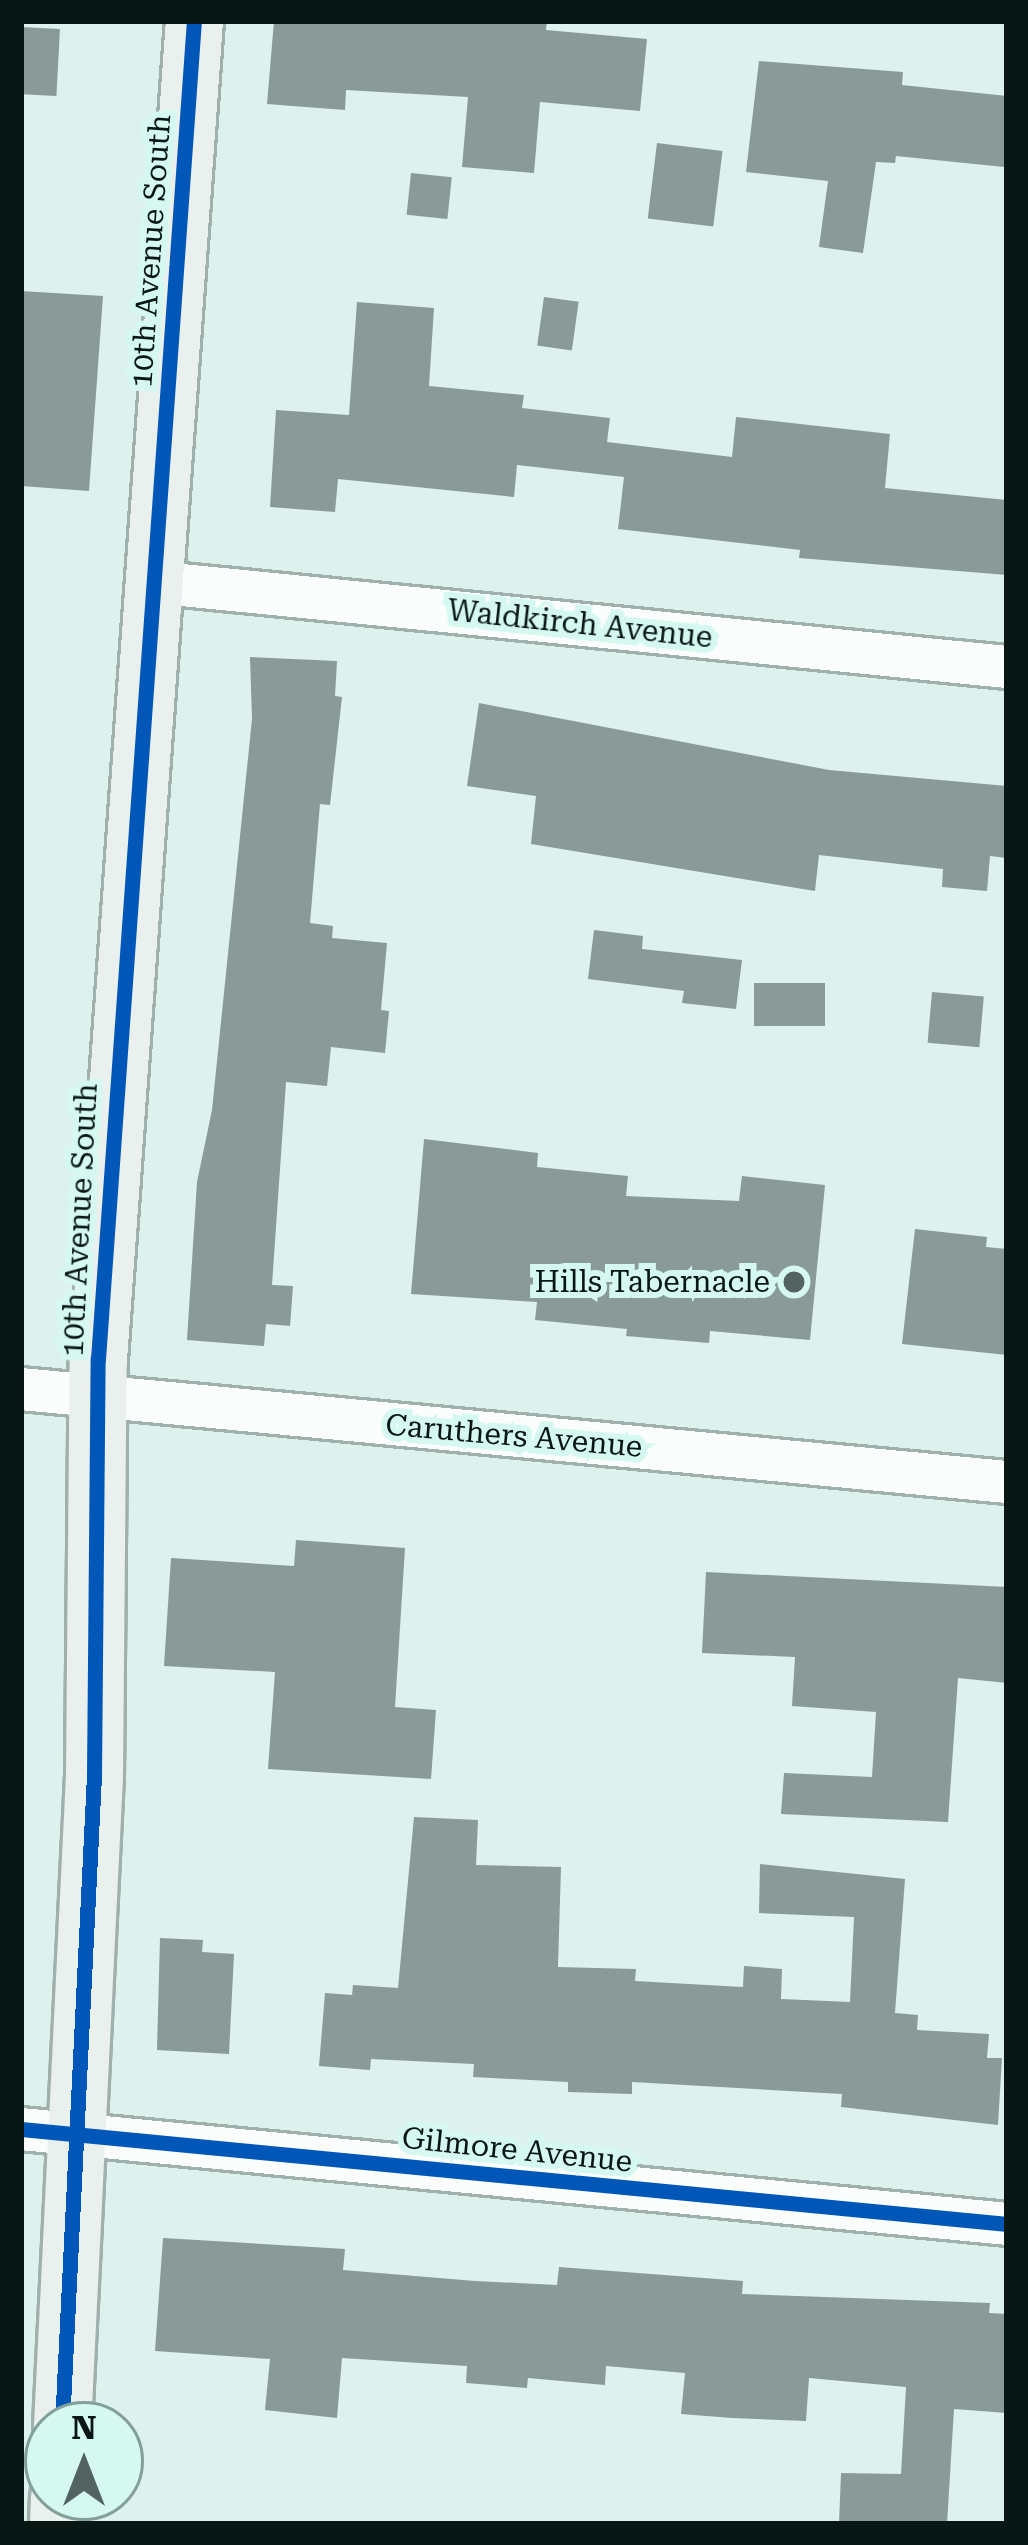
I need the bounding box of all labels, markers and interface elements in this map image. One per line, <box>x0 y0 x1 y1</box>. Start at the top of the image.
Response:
street label: 10th Avenue South <box>123 113 179 389</box>
street label: Waldkirch Avenue <box>446 592 714 656</box>
street label: 10th Avenue South <box>55 1082 105 1358</box>
place label: Hills Tabernacle <box>535 1264 770 1300</box>
marker: Hills Tabernacle <box>781 1269 807 1295</box>
street label: Caruthers Avenue <box>384 1407 644 1465</box>
street label: Gilmore Avenue <box>400 2120 634 2180</box>
north arrow <box>24 2401 144 2521</box>
text: N <box>71 2408 97 2447</box>

